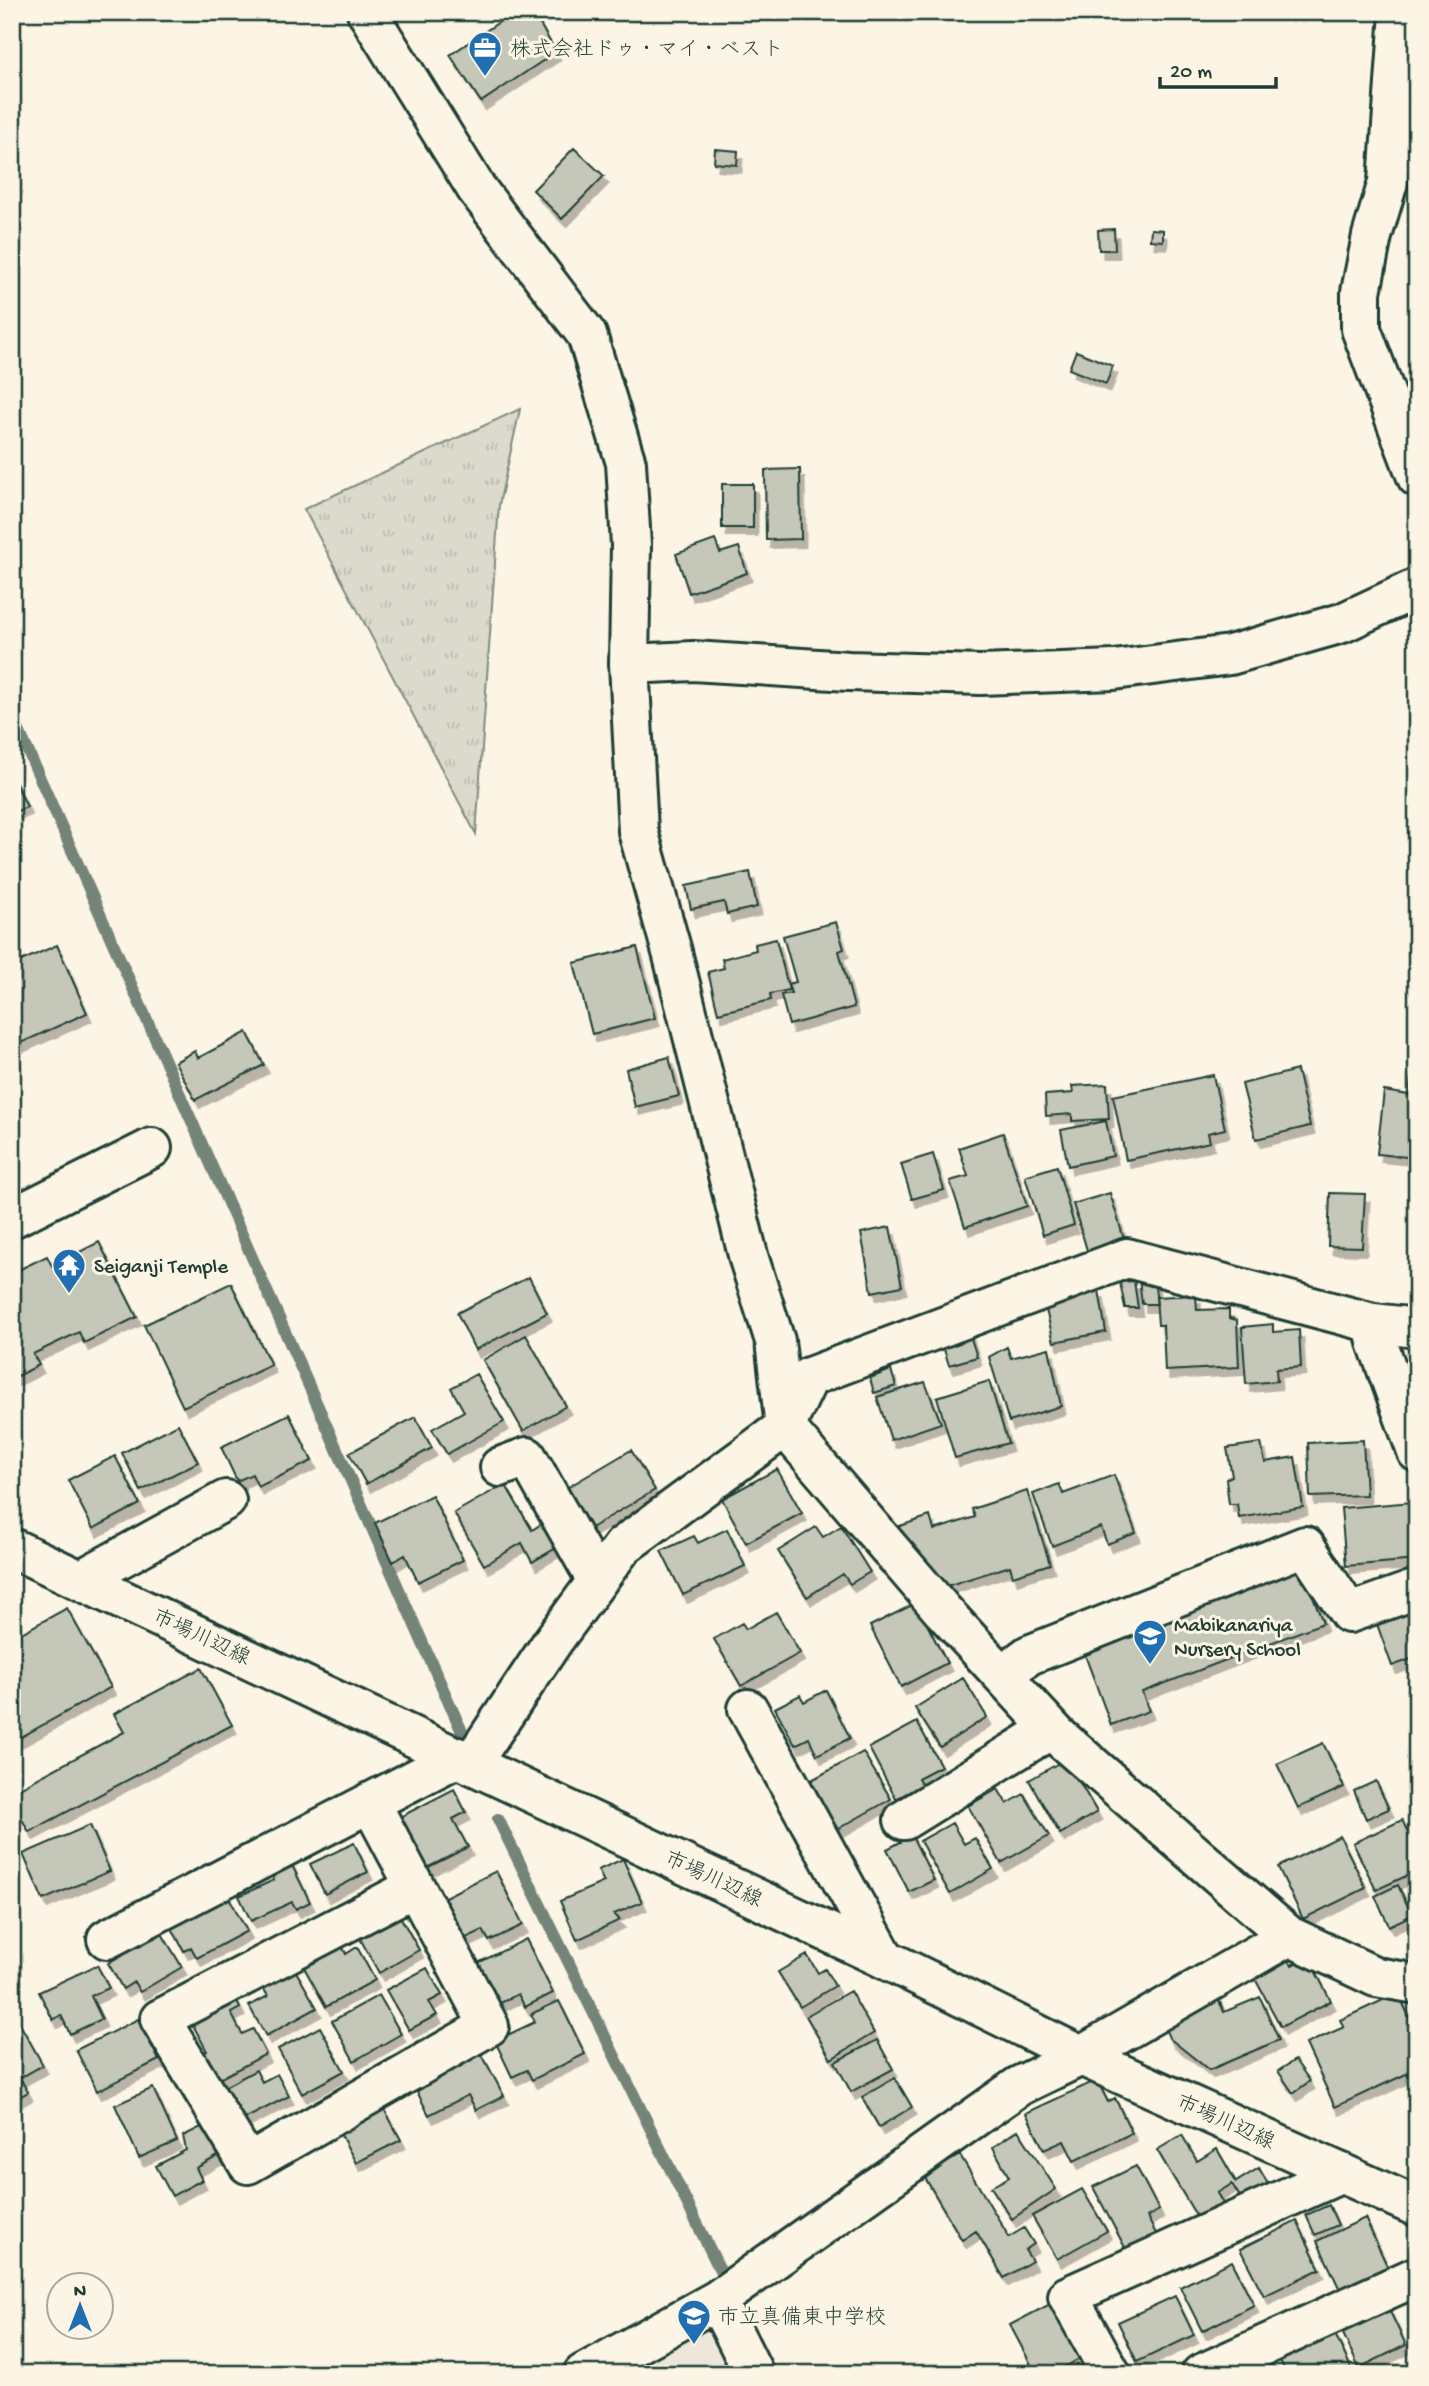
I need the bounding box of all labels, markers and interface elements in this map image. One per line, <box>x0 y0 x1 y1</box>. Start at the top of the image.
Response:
office icon: 株式会社ドゥ・マイ・ベスト <box>466 29 504 78</box>
place label: 株式会社ドゥ・マイ・ベスト <box>510 37 784 64</box>
scale bar <box>1160 46 1275 90</box>
text: 20 m <box>1170 61 1212 86</box>
temple icon: Seiganji Temple <box>50 1246 88 1295</box>
place label: Seiganji Temple <box>94 1256 229 1281</box>
street label: 市場川辺線 <box>148 1605 254 1673</box>
place label: Mabikanariya Nursery School <box>1174 1615 1301 1664</box>
school or university icon: Mabikanariya Nursery School <box>1131 1617 1169 1666</box>
street label: 市場川辺線 <box>660 1847 766 1915</box>
street label: 市場川辺線 <box>1172 2091 1278 2157</box>
north arrow <box>46 2270 116 2340</box>
text: N <box>74 2281 86 2304</box>
school or university icon: 市立真備東中学校 <box>675 2297 713 2346</box>
place label: 市立真備東中学校 <box>718 2305 886 2332</box>

